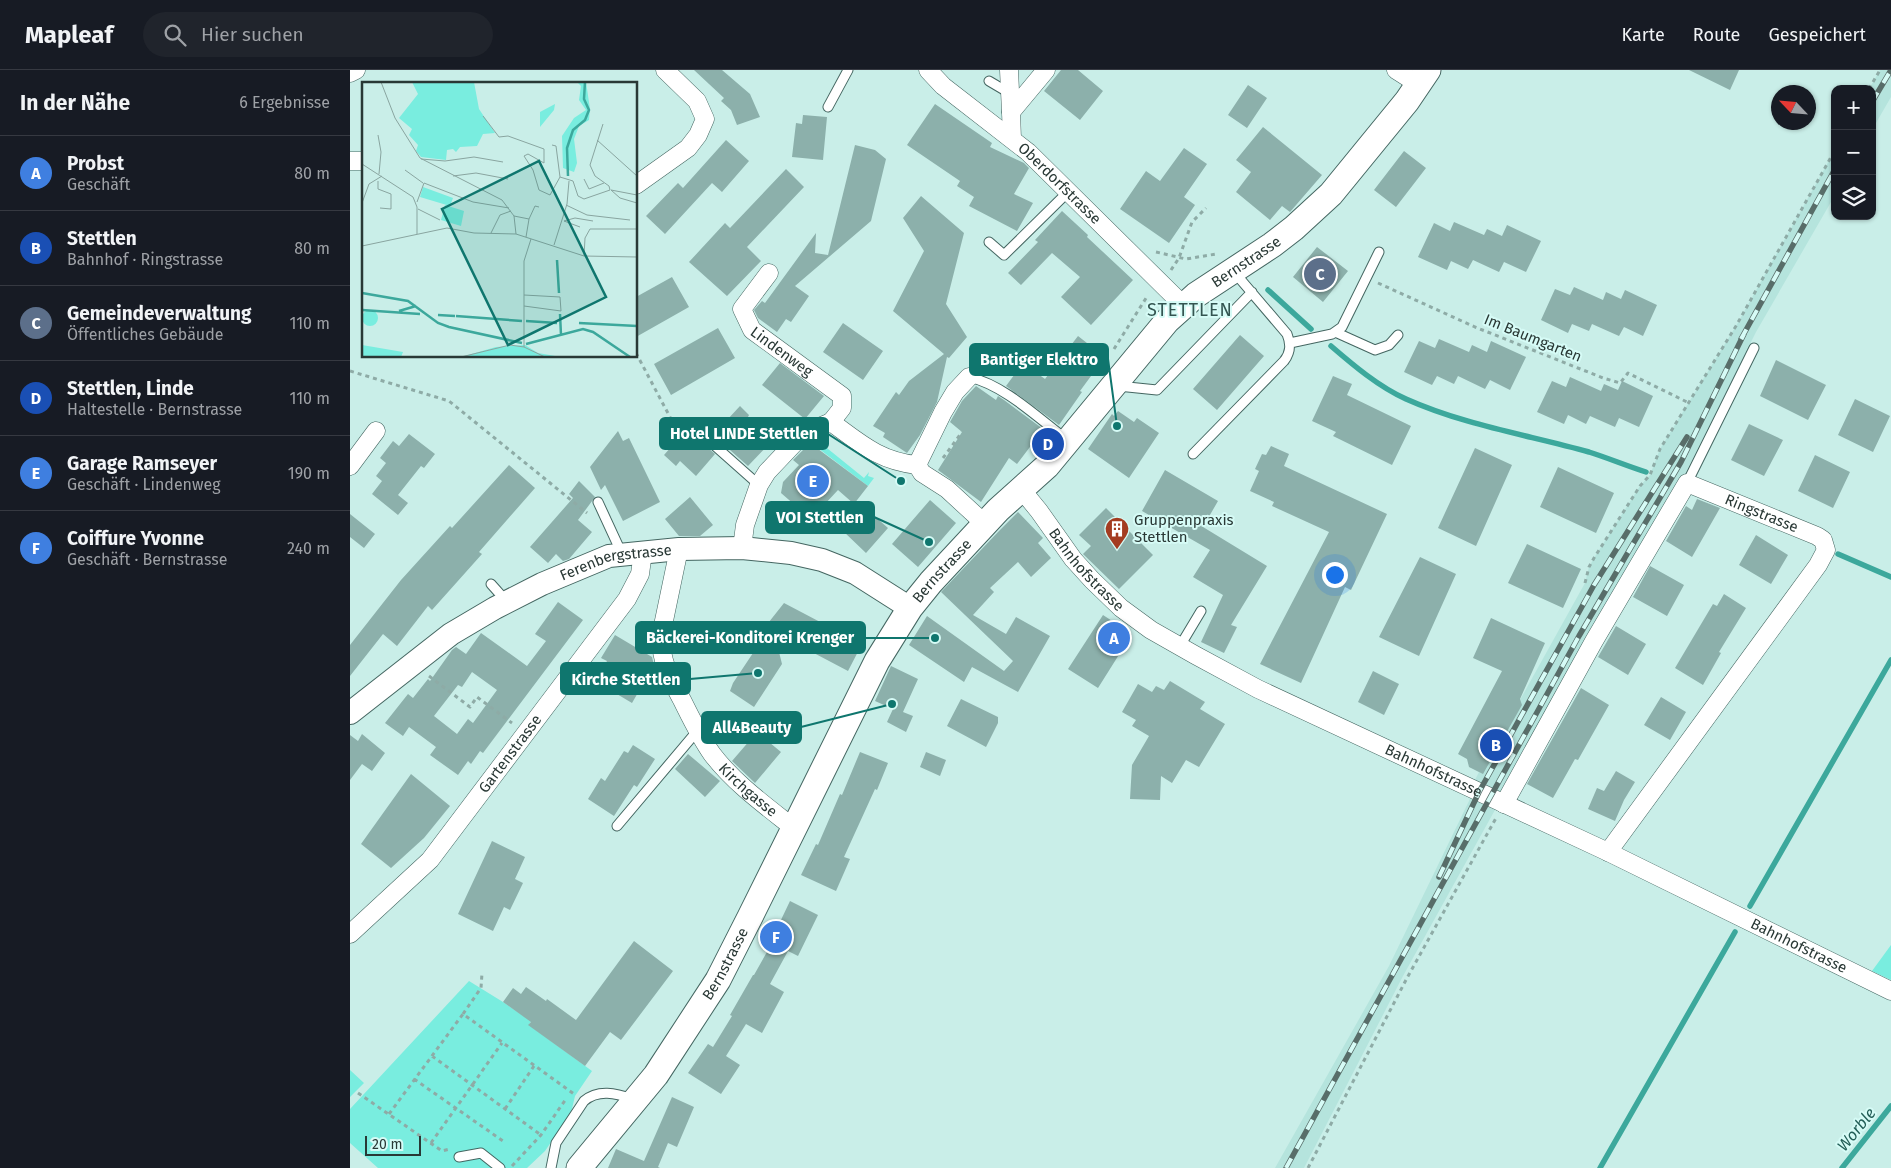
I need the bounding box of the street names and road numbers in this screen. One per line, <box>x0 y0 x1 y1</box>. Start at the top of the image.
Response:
street label: Oberdorfstrasse <box>1014 139 1105 228</box>
street label: Bernstrasse <box>1208 232 1285 291</box>
street label: Im Baumgarten <box>1482 310 1584 366</box>
street label: Lindenweg <box>747 323 817 381</box>
street label: Ringstrasse <box>1722 490 1801 536</box>
street label: Bahnhofstrasse <box>1045 525 1128 615</box>
street label: Bernstrasse <box>909 535 975 607</box>
street label: Ferenbergstrasse <box>557 541 673 585</box>
street label: Gartenstrasse <box>475 711 545 797</box>
street label: Bahnhofstrasse <box>1382 740 1485 801</box>
street label: Kirchgasse <box>715 760 781 821</box>
street label: Bahnhofstrasse <box>1748 914 1850 977</box>
street label: Bernstrasse <box>698 925 752 1003</box>

